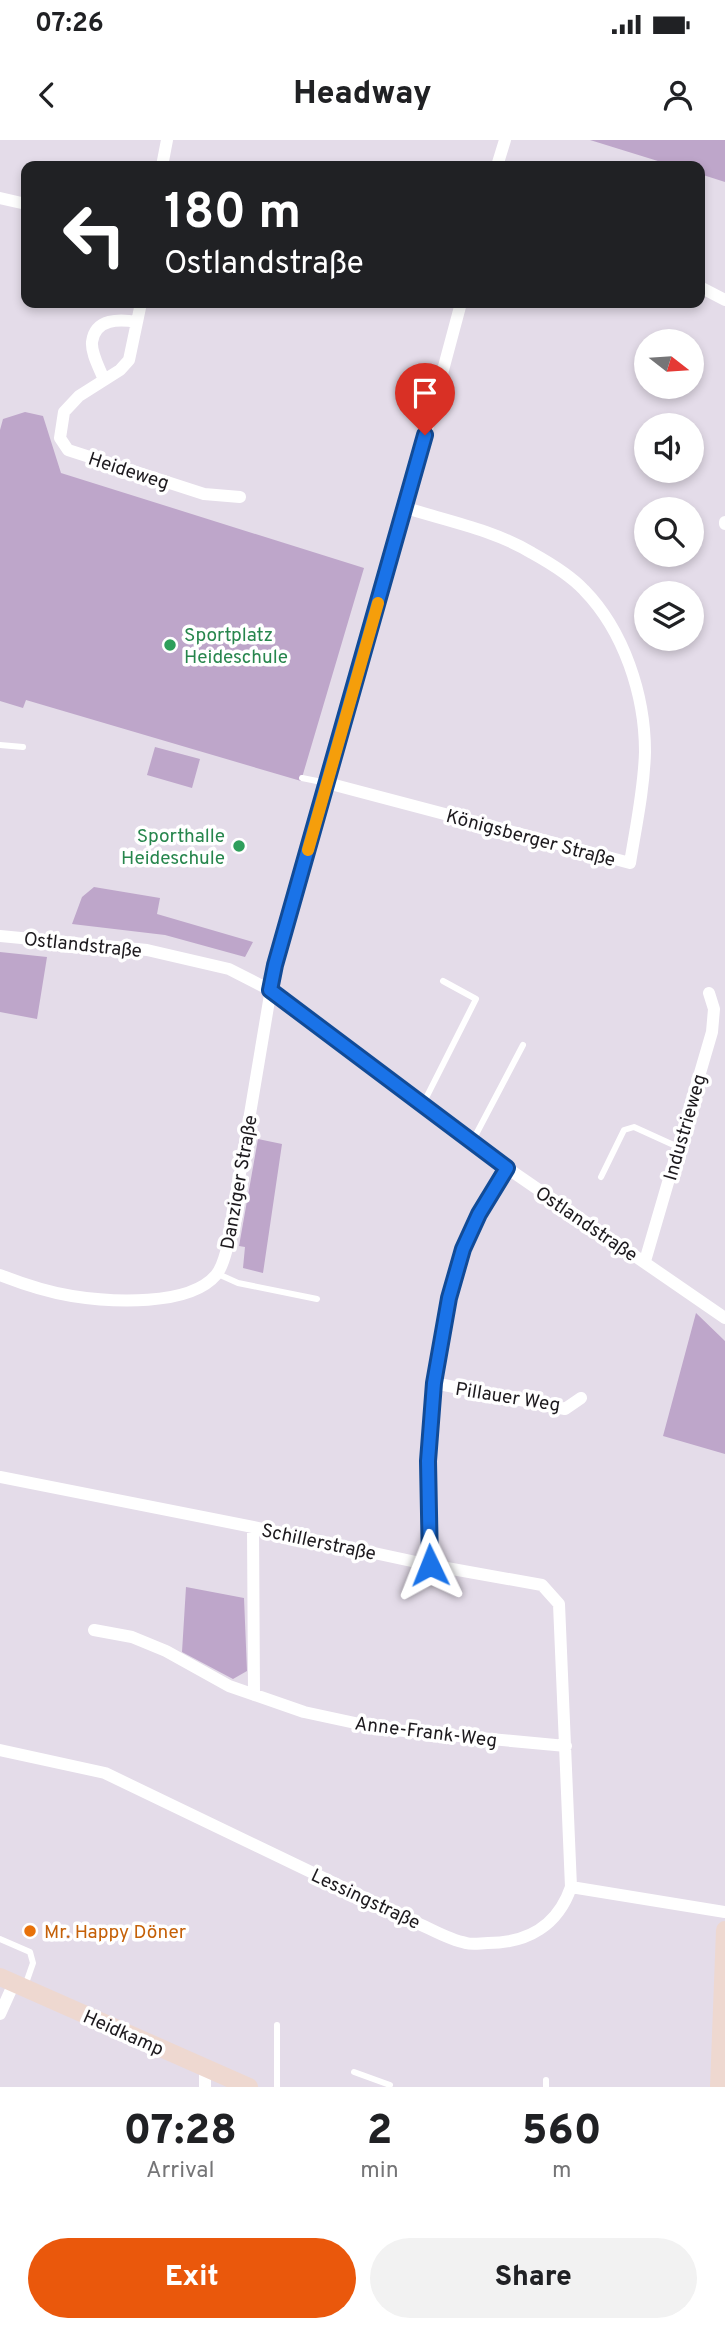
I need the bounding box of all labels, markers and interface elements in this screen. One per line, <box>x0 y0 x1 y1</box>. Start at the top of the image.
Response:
text: 07:26 <box>35 8 104 41</box>
text: Headway <box>293 75 432 115</box>
icon: back <box>28 76 66 114</box>
icon: person <box>659 76 697 114</box>
text: 180 m <box>164 184 301 246</box>
icon: left <box>49 189 140 280</box>
text: Ostlandstraße <box>164 245 364 285</box>
north arrow <box>634 329 704 399</box>
map controls <box>634 329 704 651</box>
pin <box>395 363 455 435</box>
icon: arrive <box>406 374 444 412</box>
button: sound <box>634 413 704 483</box>
street label: Heideweg <box>85 448 172 496</box>
button: search <box>634 497 704 567</box>
button: layers <box>634 581 704 651</box>
place label: Sportplatz Heideschule <box>184 624 288 670</box>
marker: Sportplatz Heideschule <box>162 637 178 653</box>
street label: Königsberger Straße <box>443 805 618 873</box>
place label: Sporthalle Heideschule <box>121 825 225 871</box>
marker: Sporthalle Heideschule <box>231 838 247 854</box>
street label: Ostlandstraße <box>23 928 143 964</box>
street label: Industrieweg <box>659 1072 713 1184</box>
street label: Danziger Straße <box>216 1113 264 1251</box>
street label: Ostlandstraße <box>530 1182 642 1268</box>
street label: Pillauer Weg <box>453 1378 562 1418</box>
street label: Schillerstraße <box>259 1519 378 1567</box>
position arrow <box>393 1528 467 1602</box>
street label: Anne-Frank-Weg <box>353 1712 498 1754</box>
street label: Lessingstraße <box>307 1864 424 1936</box>
place label: Mr. Happy Döner <box>44 1921 187 1945</box>
marker: Mr. Happy Döner <box>22 1923 38 1939</box>
street label: Heidkamp <box>79 2005 167 2062</box>
text: 07:28 <box>123 2106 237 2159</box>
text: 2 <box>367 2106 392 2159</box>
text: 560 <box>522 2106 602 2159</box>
text: Arrival <box>146 2157 214 2186</box>
text: min <box>360 2157 399 2186</box>
text: m <box>552 2157 572 2186</box>
button: Exit <box>28 2238 356 2318</box>
button: Share <box>370 2238 697 2318</box>

